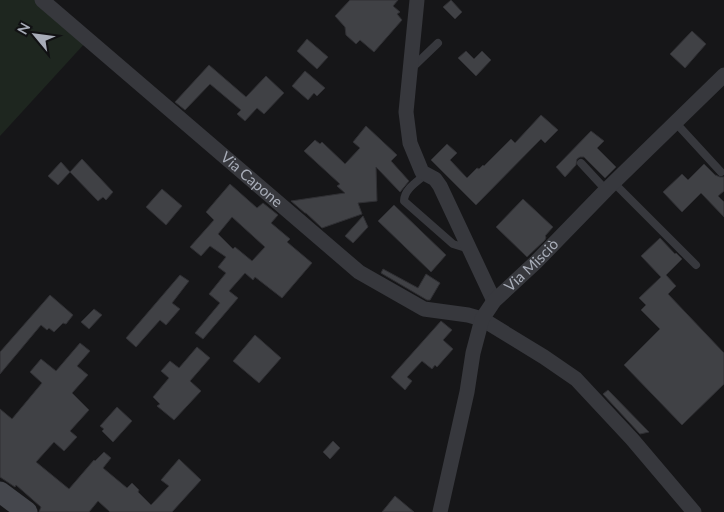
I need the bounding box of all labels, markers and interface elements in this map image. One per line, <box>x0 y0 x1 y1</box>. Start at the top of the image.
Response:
north arrow <box>10 10 60 60</box>
text: N <box>13 20 33 37</box>
street label: Via Capone <box>217 147 287 211</box>
street label: Via Misciò <box>500 235 562 295</box>

